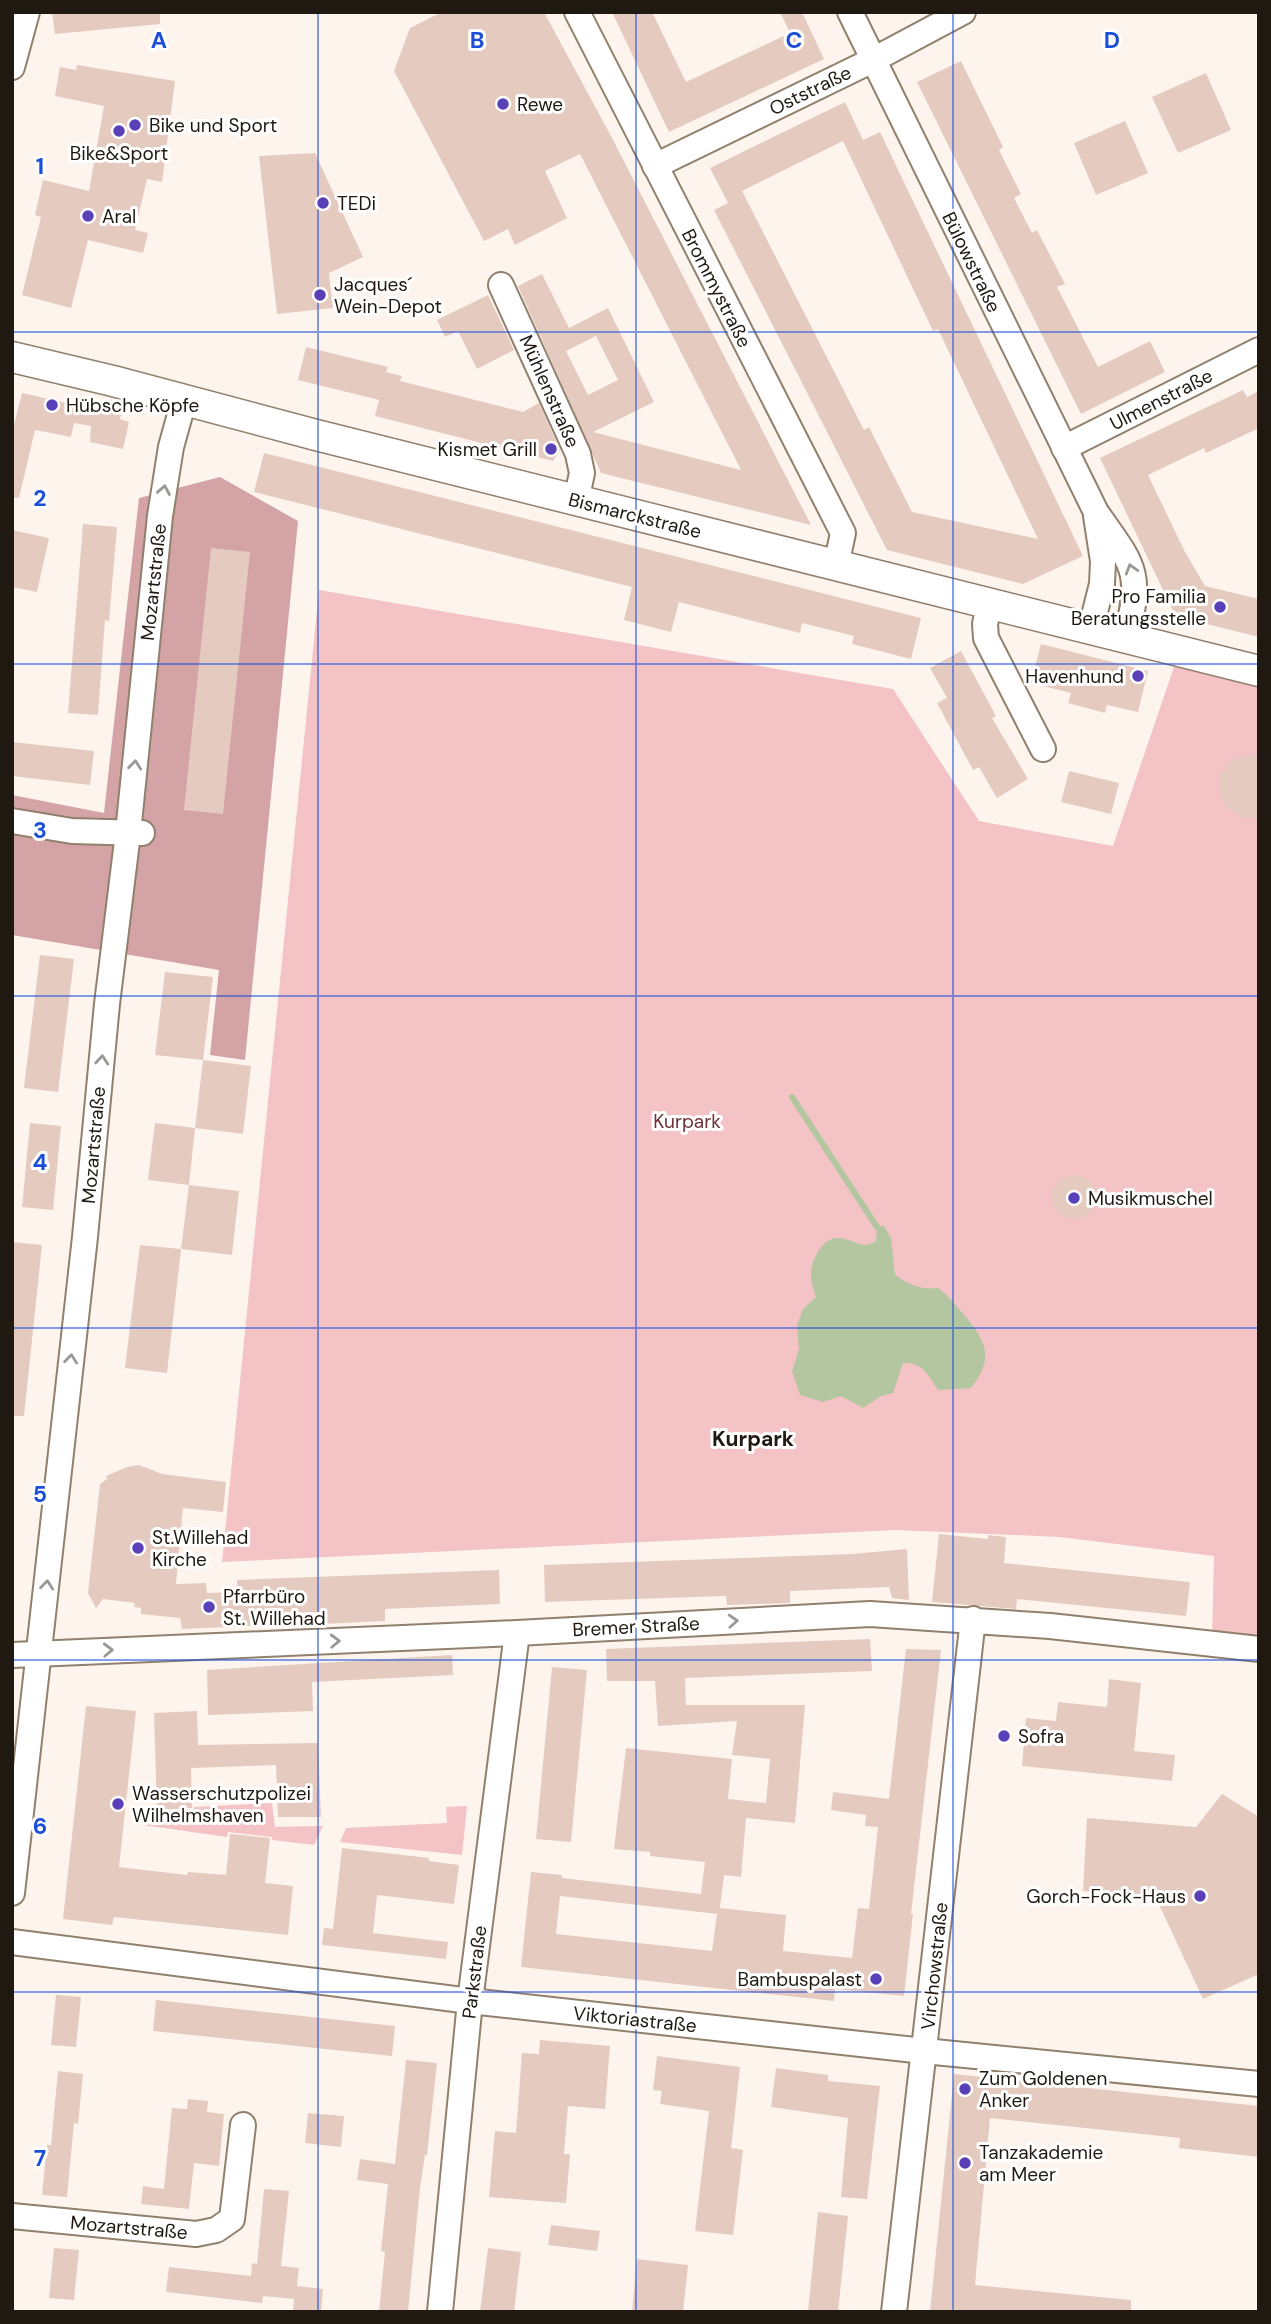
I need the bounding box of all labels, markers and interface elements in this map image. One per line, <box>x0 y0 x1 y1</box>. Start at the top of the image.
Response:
text: A <box>151 25 167 55</box>
text: B <box>470 25 484 55</box>
text: C <box>786 25 802 55</box>
text: D <box>1104 25 1120 55</box>
street label: Oststraße <box>765 60 855 121</box>
place label: Rewe <box>517 92 563 117</box>
marker: Rewe <box>495 96 511 112</box>
place label: Bike und Sport <box>149 113 277 138</box>
marker: Bike und Sport <box>127 117 143 133</box>
marker: Bike&Sport <box>111 123 127 139</box>
place label: Bike&Sport <box>70 141 168 166</box>
text: 1 <box>36 151 44 181</box>
place label: TEDi <box>337 191 376 216</box>
marker: TEDi <box>315 195 331 211</box>
place label: Aral <box>102 204 136 229</box>
marker: Aral <box>80 208 96 224</box>
street label: Bülowstraße <box>936 208 1007 317</box>
street label: Brommystraße <box>676 225 757 352</box>
place label: Jacques´ Wein-Depot <box>334 272 442 319</box>
marker: Jacques´ Wein-Depot <box>312 287 328 303</box>
street label: Mühlenstraße <box>514 331 586 451</box>
street label: Ulmenstraße <box>1106 363 1217 436</box>
place label: Hübsche Köpfe <box>66 393 199 418</box>
marker: Hübsche Köpfe <box>44 397 60 413</box>
place label: Kismet Grill <box>437 437 537 462</box>
marker: Kismet Grill <box>543 441 559 457</box>
text: 2 <box>33 483 47 513</box>
one-way arrow <box>156 484 171 496</box>
street label: Bismarckstraße <box>566 487 704 544</box>
street label: Mozartstraße <box>135 522 172 642</box>
one-way arrow <box>1125 564 1140 576</box>
place label: Pro Familia Beratungsstelle <box>1071 584 1206 631</box>
marker: Pro Familia Beratungsstelle <box>1212 599 1228 615</box>
place label: Havenhund <box>1025 664 1124 689</box>
marker: Havenhund <box>1130 668 1146 684</box>
one-way arrow <box>127 759 142 770</box>
text: 3 <box>33 815 47 845</box>
one-way arrow <box>94 1054 109 1065</box>
street label: Mozartstraße <box>76 1085 111 1205</box>
park label: Kurpark <box>653 1109 721 1134</box>
text: 4 <box>33 1147 48 1177</box>
place label: Musikmuschel <box>1088 1186 1213 1211</box>
marker: Musikmuschel <box>1066 1190 1082 1206</box>
one-way arrow <box>64 1353 79 1365</box>
district label: Kurpark <box>712 1425 794 1453</box>
text: 5 <box>33 1479 47 1509</box>
place label: St.Willehad Kirche <box>152 1525 248 1572</box>
marker: St.Willehad Kirche <box>130 1540 146 1556</box>
one-way arrow <box>39 1580 54 1591</box>
place label: Pfarrbüro St. Willehad <box>223 1584 326 1631</box>
marker: Pfarrbüro St. Willehad <box>201 1599 217 1615</box>
street label: Bremer Straße <box>572 1611 700 1642</box>
one-way arrow <box>728 1614 739 1629</box>
one-way arrow <box>330 1633 341 1648</box>
one-way arrow <box>102 1643 113 1658</box>
place label: Sofra <box>1018 1724 1064 1749</box>
marker: Sofra <box>996 1728 1012 1744</box>
place label: Wasserschutzpolizei Wilhelmshaven <box>132 1781 311 1828</box>
marker: Wasserschutzpolizei Wilhelmshaven <box>110 1796 126 1812</box>
text: 6 <box>33 1811 47 1841</box>
place label: Gorch-Fock-Haus <box>1026 1884 1186 1909</box>
marker: Gorch-Fock-Haus <box>1192 1888 1208 1904</box>
street label: Virchowstraße <box>915 1901 954 2031</box>
street label: Parkstraße <box>456 1924 493 2020</box>
place label: Bambuspalast <box>738 1967 862 1992</box>
marker: Bambuspalast <box>868 1971 884 1987</box>
street label: Viktoriastraße <box>572 2001 698 2038</box>
place label: Zum Goldenen Anker <box>979 2066 1107 2113</box>
marker: Zum Goldenen Anker <box>957 2081 973 2097</box>
place label: Tanzakademie am Meer <box>979 2140 1103 2187</box>
text: 7 <box>34 2143 46 2173</box>
marker: Tanzakademie am Meer <box>957 2155 973 2171</box>
street label: Mozartstraße <box>69 2210 189 2245</box>

